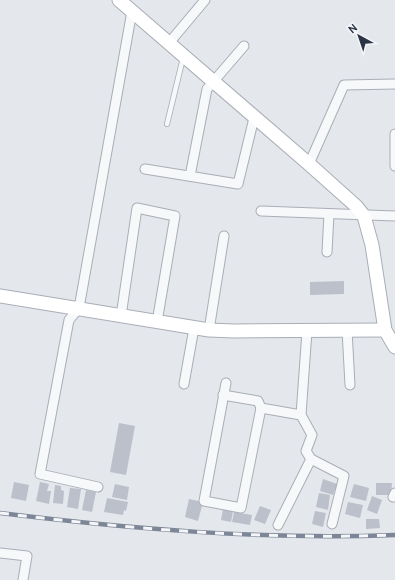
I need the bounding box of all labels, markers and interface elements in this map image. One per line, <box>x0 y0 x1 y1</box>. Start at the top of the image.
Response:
north arrow <box>339 16 379 56</box>
text: N <box>345 20 360 36</box>

